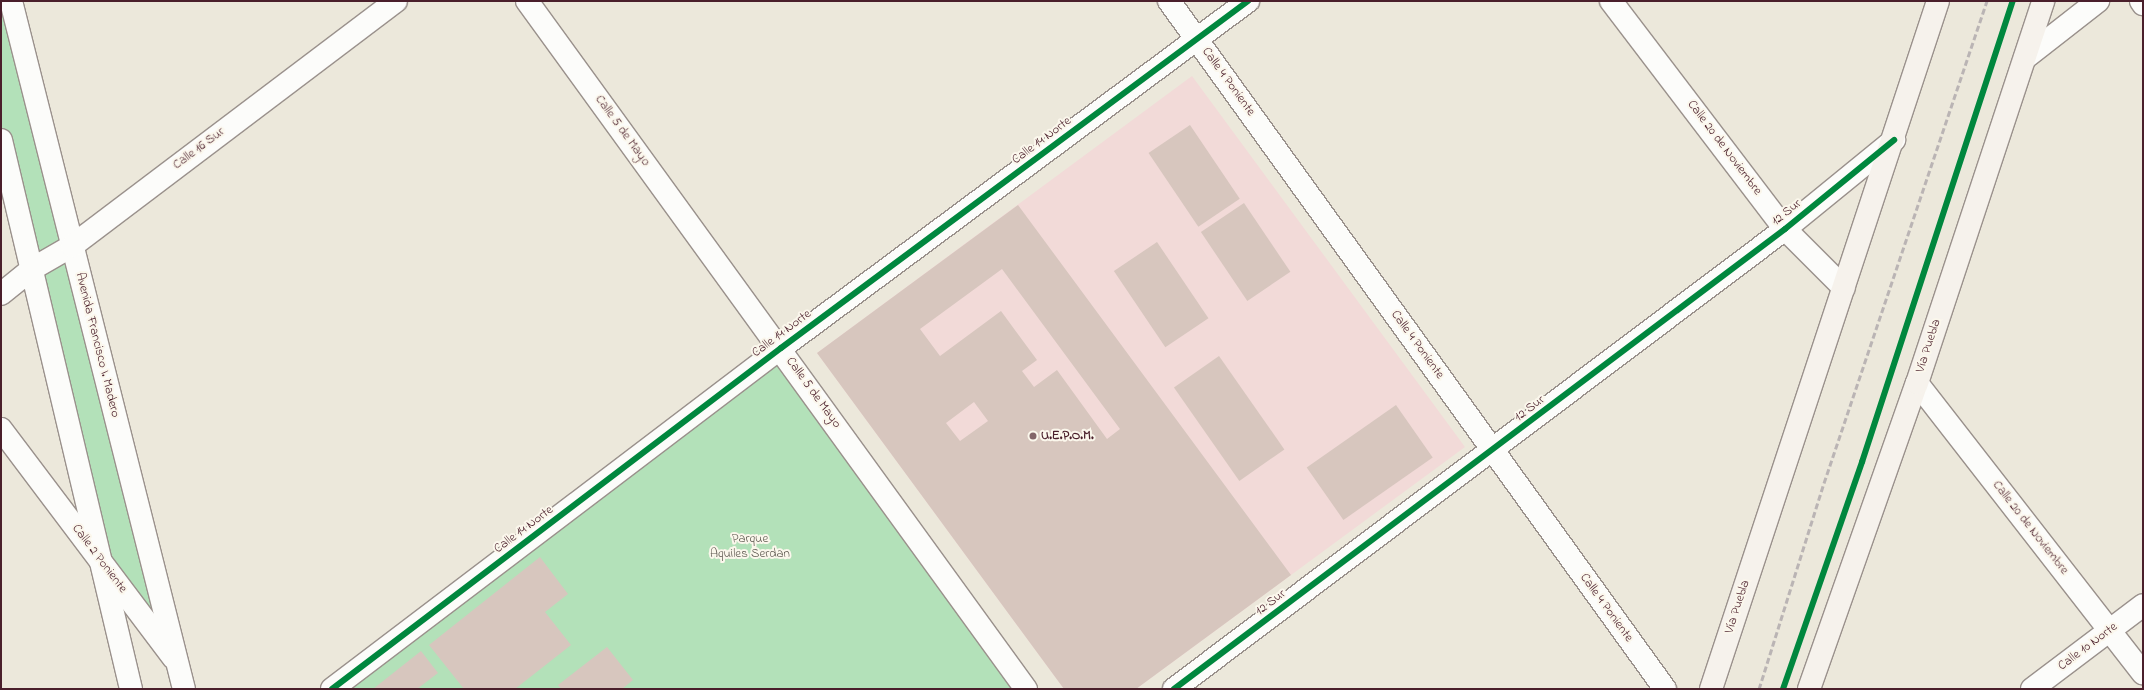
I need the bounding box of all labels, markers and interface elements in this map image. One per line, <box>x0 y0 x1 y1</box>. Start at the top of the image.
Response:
street label: Calle 4 Poniente <box>1198 45 1258 119</box>
street label: Calle 5 de Mayo <box>591 92 653 170</box>
street label: Calle 20 de Noviembre <box>1683 97 1765 199</box>
street label: Calle 14 Norte <box>1009 114 1075 168</box>
street label: Calle 16 Sur <box>170 125 228 173</box>
street label: 12 Sur <box>1769 196 1805 230</box>
street label: Avenida Francisco I. Madero <box>71 271 123 419</box>
street label: Calle 14 Norte <box>749 307 815 361</box>
street label: Calle 4 Poniente <box>1387 308 1447 382</box>
street label: Vía Puebla <box>1913 317 1945 375</box>
street label: Calle 5 de Mayo <box>782 354 844 432</box>
street label: 12 Sur <box>1512 393 1548 425</box>
place label: U.E.P.O.M. <box>1041 428 1094 444</box>
marker: U.E.P.O.M. <box>1028 431 1038 441</box>
street label: Calle 20 de Noviembre <box>1989 478 2071 578</box>
street label: Calle 14 Norte <box>491 503 557 557</box>
street label: Calle 2 Poniente <box>68 522 130 596</box>
park label: Parque Aquiles Serdan <box>710 532 790 563</box>
street label: Calle 4 Poniente <box>1576 571 1636 645</box>
street label: Vía Puebla <box>1722 578 1754 636</box>
street label: 12 Sur <box>1253 587 1289 619</box>
street label: Calle 10 Norte <box>2055 620 2121 674</box>

